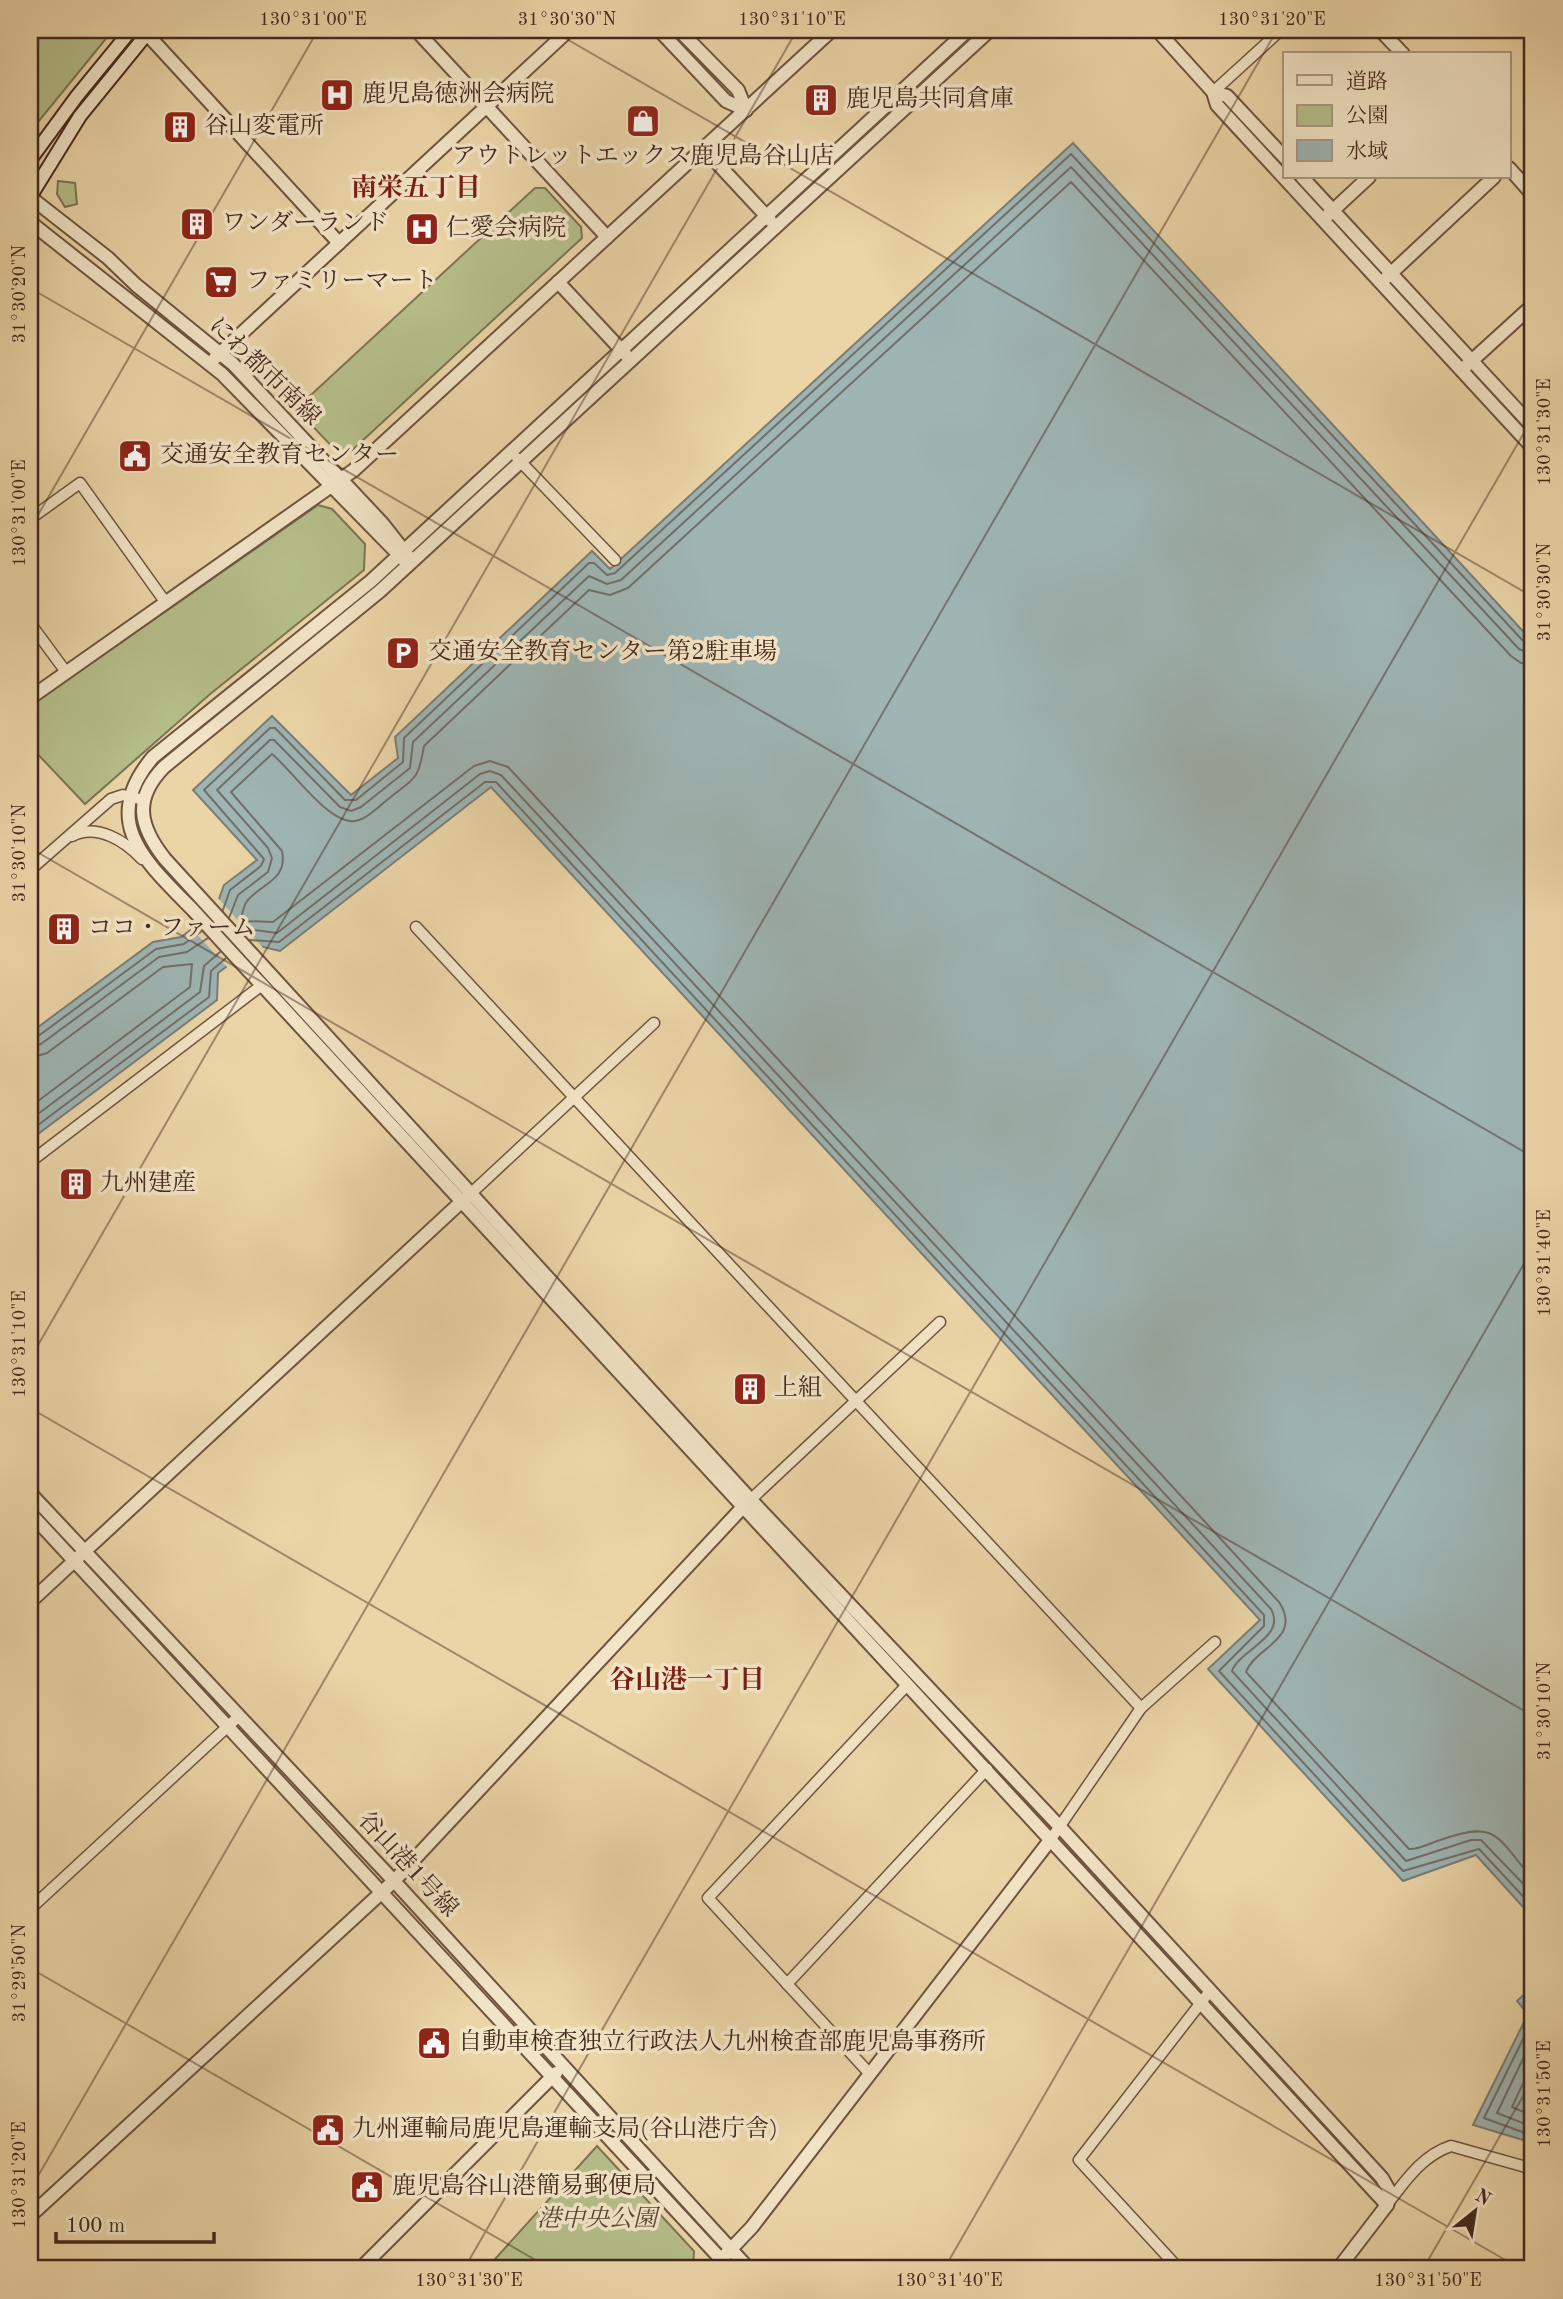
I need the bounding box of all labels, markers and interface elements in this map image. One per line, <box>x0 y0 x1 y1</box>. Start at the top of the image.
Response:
text: 130°31'00"E <box>259 11 367 29</box>
text: 31°30'30"N <box>518 11 616 29</box>
text: 130°31'10"E <box>738 11 846 29</box>
text: 130°31'20"E <box>1218 11 1326 29</box>
legend <box>1283 52 1510 178</box>
text: 道路 <box>1346 70 1388 93</box>
hospital icon: 鹿児島徳洲会病院 <box>318 76 356 114</box>
place label: 鹿児島徳洲会病院 <box>362 80 554 107</box>
building icon: 鹿児島共同倉庫 <box>802 81 840 119</box>
place label: 鹿児島共同倉庫 <box>846 85 1014 112</box>
shop icon: アウトレットエックス鹿児島谷山店 <box>624 102 662 140</box>
text: 公園 <box>1346 104 1388 127</box>
building icon: 谷山変電所 <box>161 108 199 146</box>
place label: 谷山変電所 <box>204 112 324 139</box>
text: 水域 <box>1346 140 1388 163</box>
place label: アウトレットエックス鹿児島谷山店 <box>452 142 834 169</box>
district label: 南栄五丁目 <box>351 173 481 202</box>
building icon: ワンダーランド <box>178 205 216 243</box>
place label: ワンダーランド <box>222 210 389 236</box>
hospital icon: 仁愛会病院 <box>403 210 441 248</box>
place label: 仁愛会病院 <box>446 214 566 241</box>
text: 31°30'20"N <box>11 245 29 343</box>
supermarket icon: ファミリーマート <box>202 263 240 301</box>
place label: ファミリーマート <box>246 269 438 294</box>
street label: にわ都市南線 <box>204 311 326 431</box>
text: 130°31'30"E <box>1536 378 1554 486</box>
public building icon: 交通安全教育センター <box>116 437 154 475</box>
place label: 交通安全教育センター <box>160 441 399 468</box>
text: 130°31'00"E <box>11 459 29 567</box>
text: 31°30'30"N <box>1536 543 1554 641</box>
parking icon: 交通安全教育センター第2駐車場 <box>384 634 422 672</box>
place label: 交通安全教育センター第2駐車場 <box>428 638 777 665</box>
text: 31°30'10"N <box>11 804 29 902</box>
building icon: ココ・ファーム <box>45 910 83 948</box>
place label: ココ・ファーム <box>88 917 256 941</box>
building icon: 九州建産 <box>57 1165 95 1203</box>
place label: 九州建産 <box>100 1169 196 1196</box>
text: 130°31'40"E <box>1536 1209 1554 1317</box>
text: 130°31'10"E <box>11 1290 29 1398</box>
building icon: 上組 <box>731 1370 769 1408</box>
place label: 上組 <box>774 1374 822 1401</box>
text: 31°30'10"N <box>1536 1662 1554 1760</box>
district label: 谷山港一丁目 <box>609 1666 765 1694</box>
street label: 谷山港1号線 <box>353 1806 464 1922</box>
text: 31°29'50"N <box>11 1924 29 2022</box>
public building icon: 自動車検査独立行政法人九州検査部鹿児島事務所 <box>415 2024 453 2062</box>
place label: 自動車検査独立行政法人九州検査部鹿児島事務所 <box>458 2028 986 2055</box>
text: 130°31'50"E <box>1536 2040 1554 2148</box>
public building icon: 九州運輸局鹿児島運輸支局(谷山港庁舎) <box>309 2111 347 2149</box>
place label: 九州運輸局鹿児島運輸支局(谷山港庁舎) <box>352 2115 778 2142</box>
text: 130°31'20"E <box>11 2121 29 2229</box>
public building icon: 鹿児島谷山港簡易郵便局 <box>348 2168 386 2206</box>
place label: 鹿児島谷山港簡易郵便局 <box>392 2172 656 2199</box>
north arrow <box>1440 2176 1510 2246</box>
text: N <box>1471 2187 1494 2211</box>
scale bar <box>56 2201 214 2245</box>
park label: 港中央公園 <box>537 2205 661 2232</box>
text: 100 m <box>66 2216 125 2237</box>
text: 130°31'30"E <box>415 2272 523 2290</box>
text: 130°31'40"E <box>895 2272 1003 2290</box>
text: 130°31'50"E <box>1374 2272 1482 2290</box>

